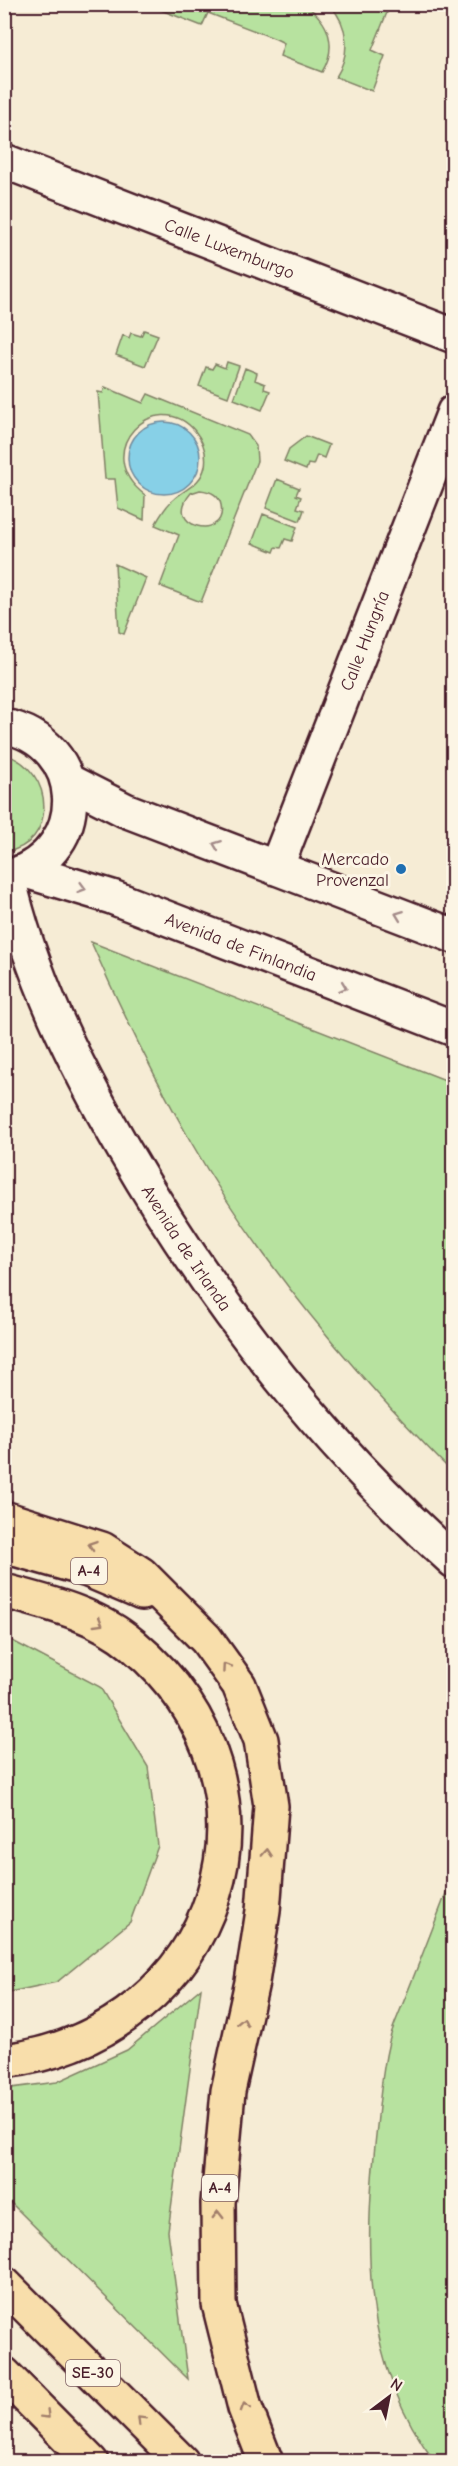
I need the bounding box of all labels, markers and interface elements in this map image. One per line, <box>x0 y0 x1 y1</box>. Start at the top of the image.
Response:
street label: Calle Luxemburgo <box>161 214 298 283</box>
street label: Calle Hungría <box>336 588 394 694</box>
one-way arrow <box>212 840 223 852</box>
place label: Mercado Provenzal <box>316 849 389 891</box>
marker: Mercado Provenzal <box>394 862 408 876</box>
one-way arrow <box>77 881 87 894</box>
street label: Avenida de Finlandia <box>162 908 320 985</box>
one-way arrow <box>394 910 405 922</box>
one-way arrow <box>337 980 348 992</box>
street label: Avenida de Irlanda <box>137 1181 236 1315</box>
one-way arrow <box>87 1540 98 1553</box>
road number: A-4 <box>71 1558 107 1584</box>
one-way arrow <box>93 1616 103 1628</box>
one-way arrow <box>222 1663 233 1674</box>
one-way arrow <box>260 1848 273 1857</box>
one-way arrow <box>236 2018 249 2028</box>
road number: A-4 <box>202 2175 238 2201</box>
one-way arrow <box>212 2211 224 2220</box>
road number: SE-30 <box>66 2360 120 2386</box>
north arrow <box>359 2367 419 2427</box>
text: N <box>387 2375 406 2396</box>
one-way arrow <box>240 2402 252 2413</box>
one-way arrow <box>38 2408 49 2419</box>
one-way arrow <box>137 2417 148 2428</box>

